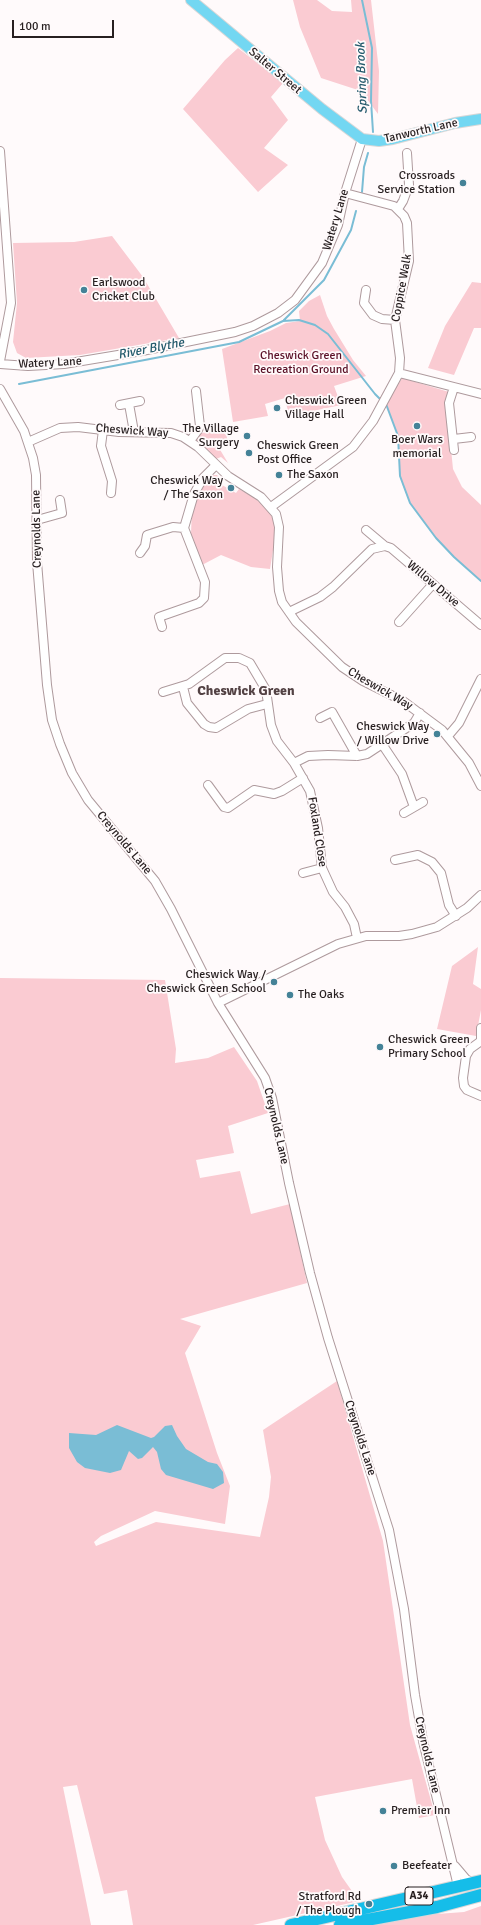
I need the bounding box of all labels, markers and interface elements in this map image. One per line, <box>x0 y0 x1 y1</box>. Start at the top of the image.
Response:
scale bar <box>14 12 116 38</box>
text: 100 m <box>19 19 51 34</box>
water label: Spring Brook <box>353 42 371 114</box>
street label: Salter Street <box>246 45 304 97</box>
street label: Tanworth Lane <box>383 116 459 146</box>
place label: Crossroads Service Station <box>378 169 455 197</box>
marker: Crossroads Service Station <box>458 178 468 188</box>
street label: Watery Lane <box>320 188 352 252</box>
street label: Coppice Walk <box>389 253 415 323</box>
place label: Earlswood Cricket Club <box>92 276 155 304</box>
marker: Earlswood Cricket Club <box>79 285 89 295</box>
water label: River Blythe <box>117 335 185 363</box>
park label: Cheswick Green Recreation Ground <box>253 349 349 377</box>
street label: Watery Lane <box>18 354 82 372</box>
place label: Cheswick Green Village Hall <box>285 394 367 422</box>
marker: Cheswick Green Village Hall <box>272 403 282 413</box>
street label: Cheswick Way <box>95 421 169 441</box>
marker: Boer Wars memorial <box>412 421 422 431</box>
place label: The Village Surgery <box>182 422 239 450</box>
marker: The Village Surgery <box>242 431 252 441</box>
place label: Boer Wars memorial <box>391 433 443 461</box>
place label: Cheswick Green Post Office <box>257 439 339 467</box>
marker: Cheswick Green Post Office <box>244 448 254 458</box>
place label: The Saxon <box>287 468 339 482</box>
marker: The Saxon <box>274 470 284 480</box>
place label: Cheswick Way / The Saxon <box>150 474 223 502</box>
marker: Cheswick Way / The Saxon <box>226 483 236 493</box>
street label: Creynolds Lane <box>29 490 45 568</box>
street label: Willow Drive <box>404 558 462 610</box>
street label: Cheswick Way <box>345 665 415 713</box>
district label: Cheswick Green <box>197 683 295 699</box>
place label: Cheswick Way / Willow Drive <box>356 720 429 748</box>
marker: Cheswick Way / Willow Drive <box>432 729 442 739</box>
street label: Foxland Close <box>304 796 330 868</box>
street label: Creynolds Lane <box>93 808 155 878</box>
place label: Cheswick Way / Cheswick Green School <box>147 968 266 996</box>
marker: Cheswick Way / Cheswick Green School <box>269 977 279 987</box>
place label: The Oaks <box>298 988 344 1002</box>
marker: The Oaks <box>285 990 295 1000</box>
place label: Cheswick Green Primary School <box>388 1033 470 1061</box>
marker: Cheswick Green Primary School <box>375 1042 385 1052</box>
street label: Creynolds Lane <box>260 1086 292 1166</box>
street label: Creynolds Lane <box>341 1399 379 1477</box>
street label: Creynolds Lane <box>411 1715 443 1795</box>
place label: Premier Inn <box>391 1804 450 1818</box>
marker: Premier Inn <box>378 1806 388 1816</box>
place label: Beefeater <box>402 1859 452 1873</box>
marker: Beefeater <box>389 1861 399 1871</box>
road number: A34 <box>405 1887 433 1905</box>
place label: Stratford Rd / The Plough <box>296 1890 361 1918</box>
marker: Stratford Rd / The Plough <box>364 1899 374 1909</box>

